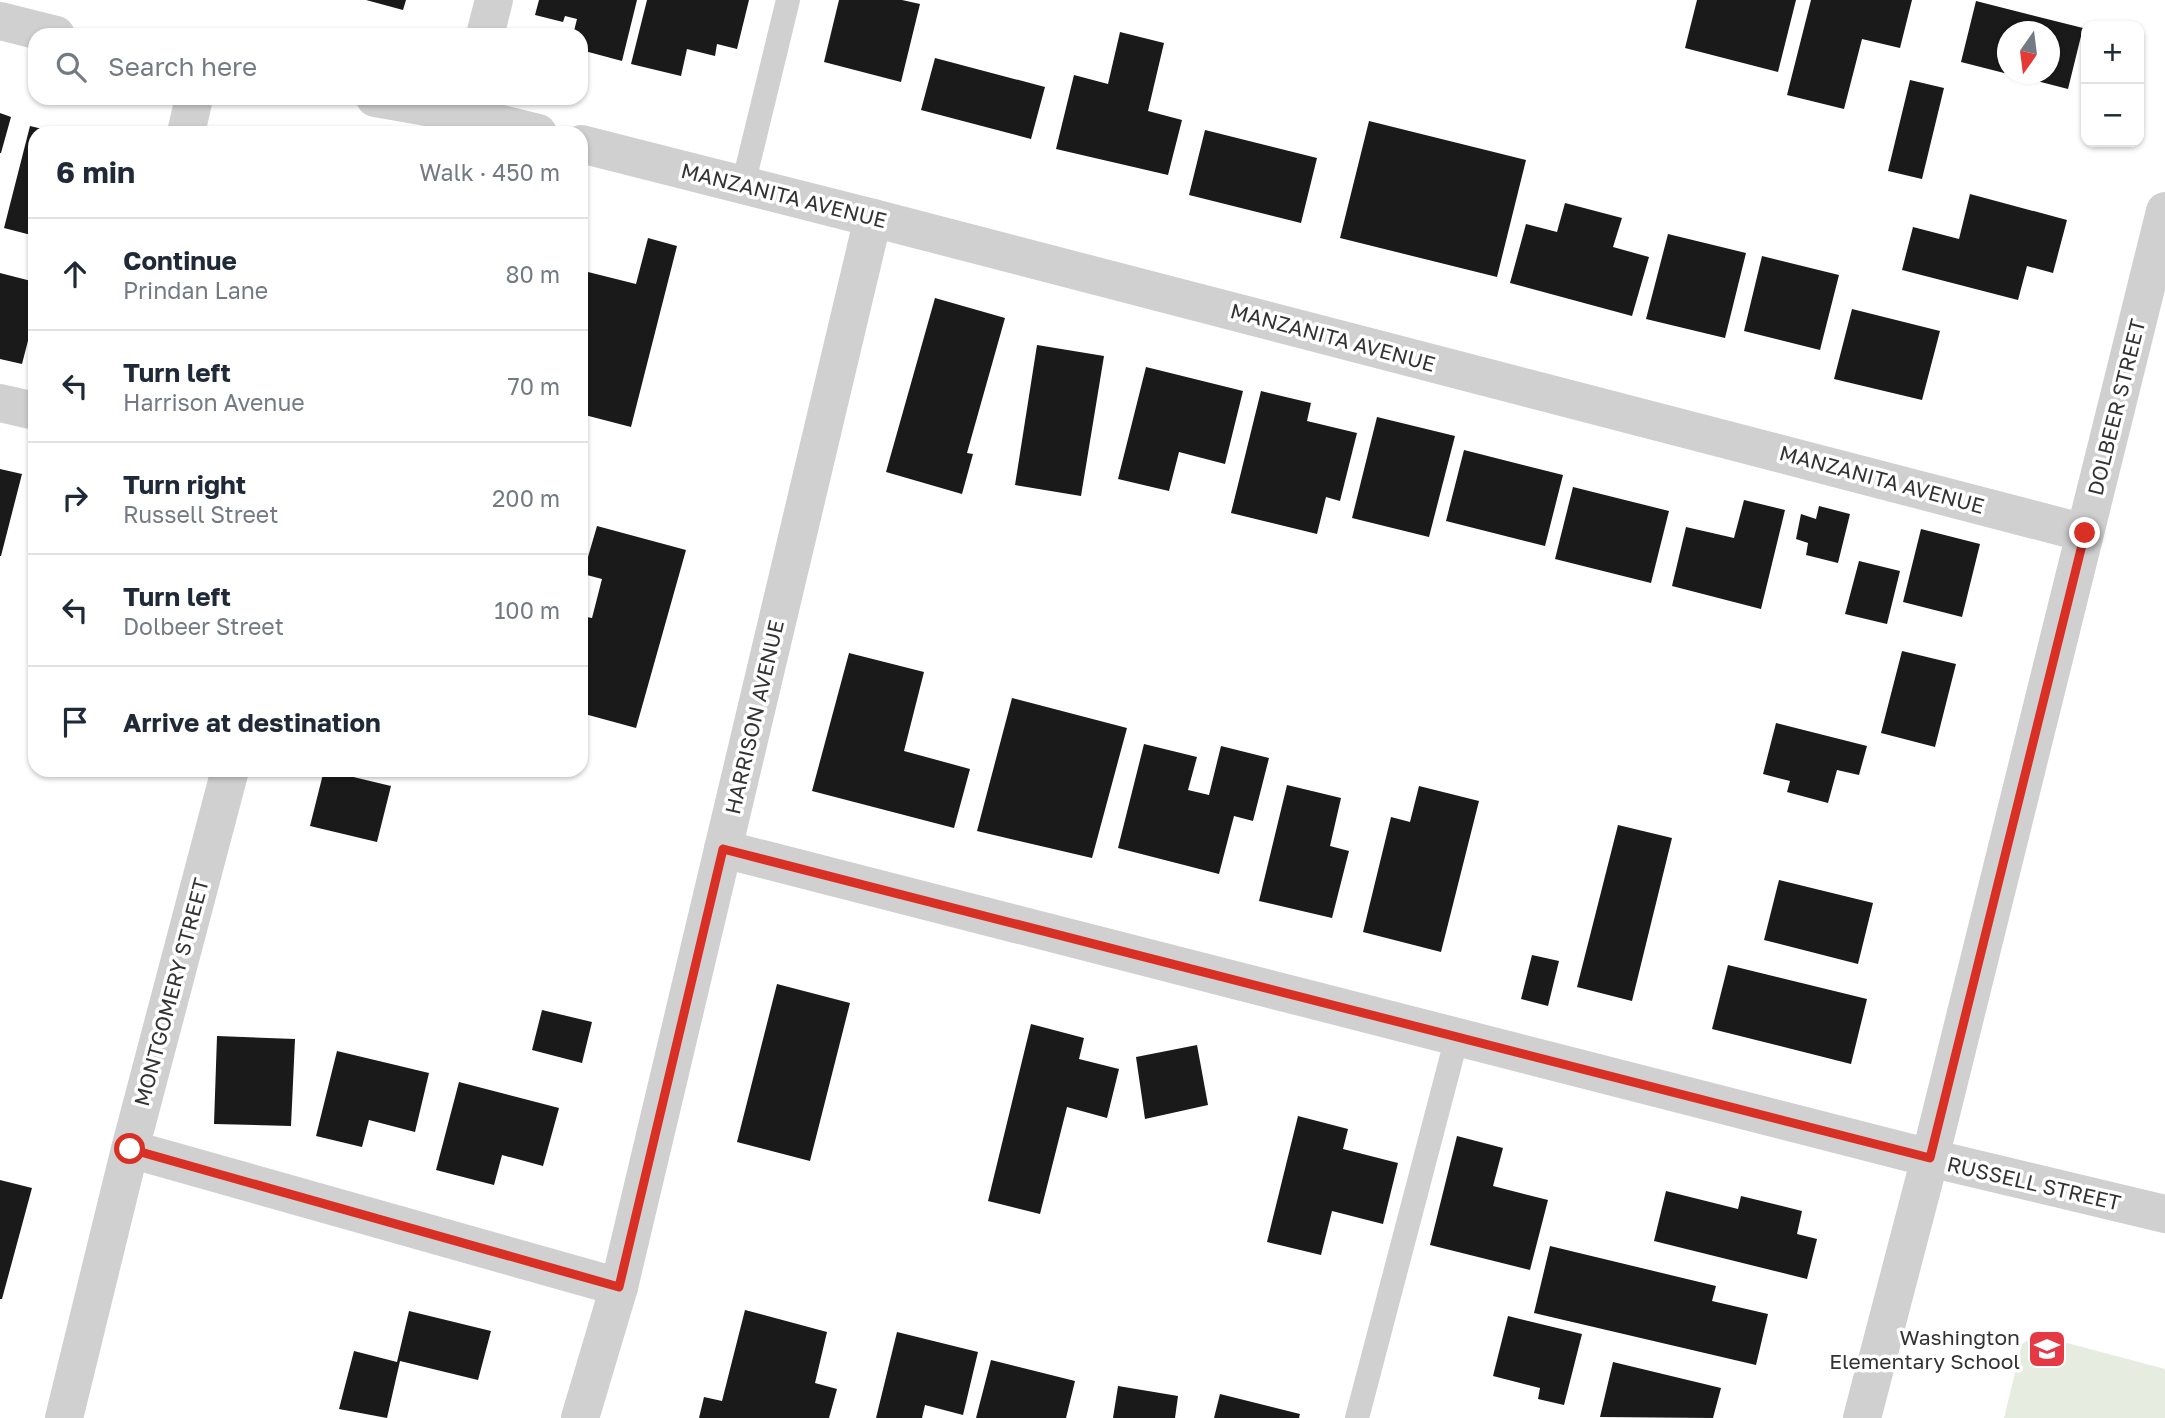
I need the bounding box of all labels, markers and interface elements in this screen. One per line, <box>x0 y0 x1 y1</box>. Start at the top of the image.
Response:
north arrow <box>1997 21 2060 84</box>
map controls <box>2081 21 2144 147</box>
button: + <box>2081 21 2144 84</box>
search box <box>28 28 588 105</box>
icon: search <box>52 48 90 86</box>
text: Search here <box>108 51 257 82</box>
button: − <box>2081 84 2144 147</box>
text: 6 min <box>56 154 135 190</box>
street label: MANZANITA AVENUE <box>678 157 890 233</box>
text: Walk · 450 m <box>419 158 560 186</box>
text: Continue <box>123 245 237 276</box>
icon: ahead <box>56 255 94 293</box>
text: 80 m <box>506 260 560 288</box>
text: Prindan Lane <box>123 276 268 304</box>
street label: MANZANITA AVENUE <box>1228 297 1438 377</box>
street label: DOLBEER STREET <box>2082 316 2150 498</box>
text: Turn left <box>123 357 231 388</box>
icon: left <box>56 367 94 405</box>
text: 70 m <box>507 372 560 400</box>
text: Harrison Avenue <box>123 388 305 416</box>
street label: MANZANITA AVENUE <box>1777 439 1987 519</box>
text: Turn right <box>123 469 246 500</box>
icon: right <box>56 479 94 517</box>
text: 200 m <box>492 484 560 512</box>
text: Russell Street <box>123 500 278 528</box>
route end <box>2069 517 2100 548</box>
text: Turn left <box>123 581 231 612</box>
icon: left <box>56 591 94 629</box>
text: 100 m <box>494 596 560 624</box>
text: Dolbeer Street <box>123 612 284 640</box>
street label: HARRISON AVENUE <box>719 617 789 817</box>
icon: arrive <box>56 703 94 741</box>
text: Arrive at destination <box>123 707 381 738</box>
street label: MONTGOMERY STREET <box>128 875 214 1109</box>
route start <box>114 1133 145 1164</box>
street label: RUSSELL STREET <box>1945 1150 2123 1216</box>
place label: Washington Elementary School <box>1829 1324 2020 1374</box>
school or university icon: Washington Elementary School <box>2026 1328 2068 1370</box>

